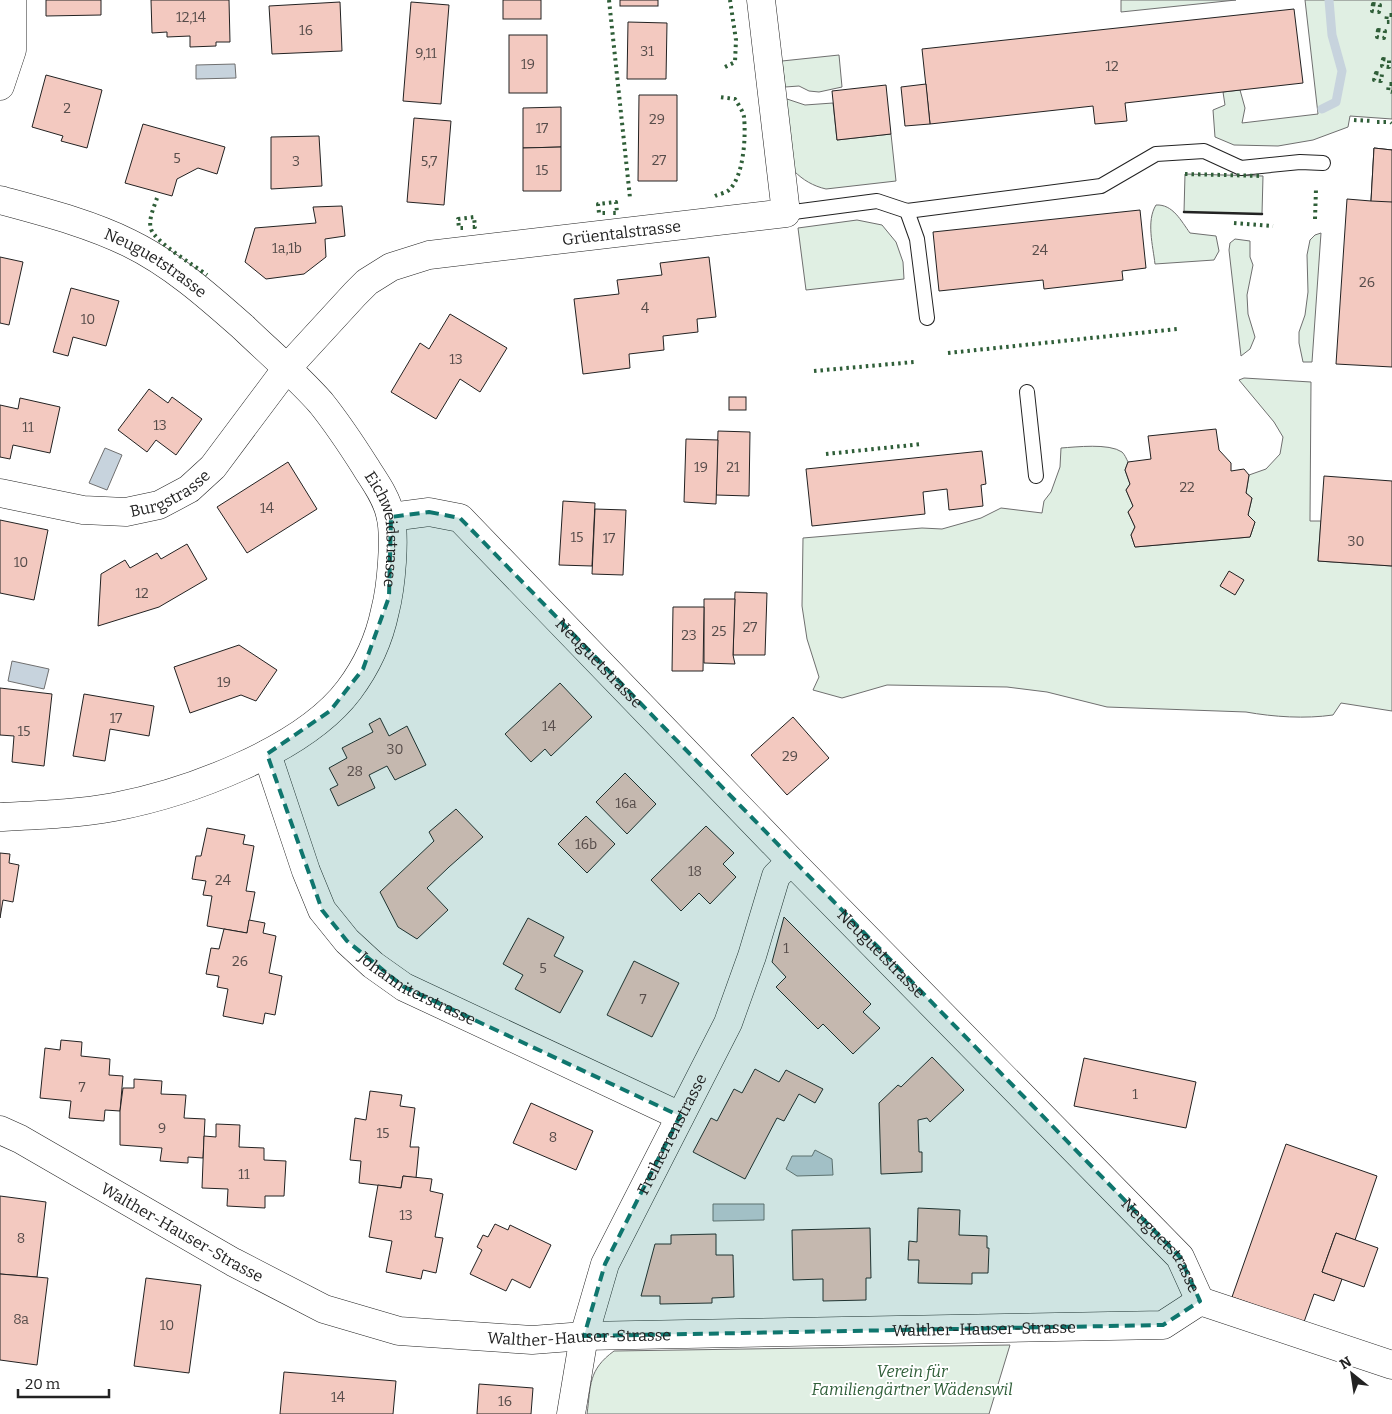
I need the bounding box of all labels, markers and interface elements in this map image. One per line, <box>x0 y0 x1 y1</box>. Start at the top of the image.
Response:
house number: 12,14 <box>176 9 206 26</box>
house number: 16 <box>299 22 313 39</box>
house number: 31 <box>640 43 654 60</box>
house number: 9,11 <box>415 45 437 62</box>
house number: 19 <box>521 56 535 73</box>
house number: 12 <box>1105 58 1119 75</box>
house number: 2 <box>63 100 71 117</box>
house number: 29 <box>649 111 665 128</box>
house number: 17 <box>536 120 548 137</box>
house number: 5 <box>173 150 181 167</box>
house number: 27 <box>652 152 666 169</box>
house number: 3 <box>292 153 300 170</box>
house number: 5,7 <box>421 153 437 170</box>
house number: 15 <box>535 162 549 179</box>
street label: Grüentalstrasse <box>561 216 682 249</box>
street label: Neuguetstrasse <box>102 224 210 302</box>
house number: 1a,1b <box>272 240 302 257</box>
house number: 24 <box>1032 242 1048 259</box>
house number: 26 <box>1359 274 1375 291</box>
house number: 4 <box>641 300 649 317</box>
house number: 10 <box>81 311 95 328</box>
house number: 13 <box>449 351 463 368</box>
house number: 13 <box>153 417 167 434</box>
house number: 11 <box>22 419 34 436</box>
house number: 19 <box>694 459 708 476</box>
house number: 21 <box>726 459 740 476</box>
street label: Burgstrasse <box>128 466 214 521</box>
street label: Eichweidstrasse <box>361 468 402 589</box>
house number: 22 <box>1179 479 1195 496</box>
house number: 14 <box>260 500 274 517</box>
house number: 15 <box>570 529 584 546</box>
house number: 17 <box>603 530 615 547</box>
house number: 30 <box>1348 533 1364 550</box>
house number: 10 <box>14 554 28 571</box>
house number: 12 <box>135 585 149 602</box>
street label: Neuguetstrasse <box>552 614 647 712</box>
house number: 27 <box>743 619 757 636</box>
house number: 25 <box>711 623 727 640</box>
house number: 23 <box>681 627 697 644</box>
house number: 19 <box>217 674 231 691</box>
house number: 17 <box>110 710 122 727</box>
house number: 14 <box>542 718 556 735</box>
house number: 15 <box>17 723 31 740</box>
house number: 30 <box>387 741 403 758</box>
house number: 29 <box>782 748 798 765</box>
house number: 28 <box>347 763 363 780</box>
house number: 16a <box>615 795 637 812</box>
house number: 16b <box>575 836 597 853</box>
house number: 18 <box>688 863 702 880</box>
house number: 24 <box>215 872 231 889</box>
street label: Neuguetstrasse <box>833 905 929 1002</box>
house number: 1 <box>783 940 789 957</box>
street label: Johanniterstrasse <box>354 947 479 1029</box>
house number: 26 <box>232 953 248 970</box>
house number: 5 <box>539 960 547 977</box>
house number: 7 <box>639 991 647 1008</box>
street label: Freiherrenstrasse <box>633 1071 710 1198</box>
house number: 7 <box>78 1079 86 1096</box>
house number: 1 <box>1132 1086 1138 1103</box>
house number: 9 <box>158 1120 166 1137</box>
house number: 15 <box>376 1125 390 1142</box>
house number: 8 <box>549 1129 557 1146</box>
house number: 11 <box>238 1166 250 1183</box>
street label: Walther-Hauser-Strasse <box>97 1179 266 1286</box>
street label: Neuguetstrasse <box>1117 1194 1204 1296</box>
house number: 13 <box>399 1207 413 1224</box>
house number: 8 <box>17 1230 25 1247</box>
house number: 8a <box>13 1311 29 1328</box>
house number: 10 <box>160 1317 174 1334</box>
street label: Walther-Hauser-Strasse <box>892 1318 1076 1340</box>
street label: Walther-Hauser-Strasse <box>487 1325 671 1350</box>
north arrow <box>1327 1349 1377 1399</box>
text: N <box>1337 1353 1355 1373</box>
park label: Verein für Familiengärtner Wädenswil <box>812 1362 1013 1399</box>
scale bar <box>18 1366 109 1398</box>
text: 20 m <box>25 1375 61 1393</box>
house number: 14 <box>331 1389 345 1406</box>
house number: 16 <box>498 1393 512 1410</box>

